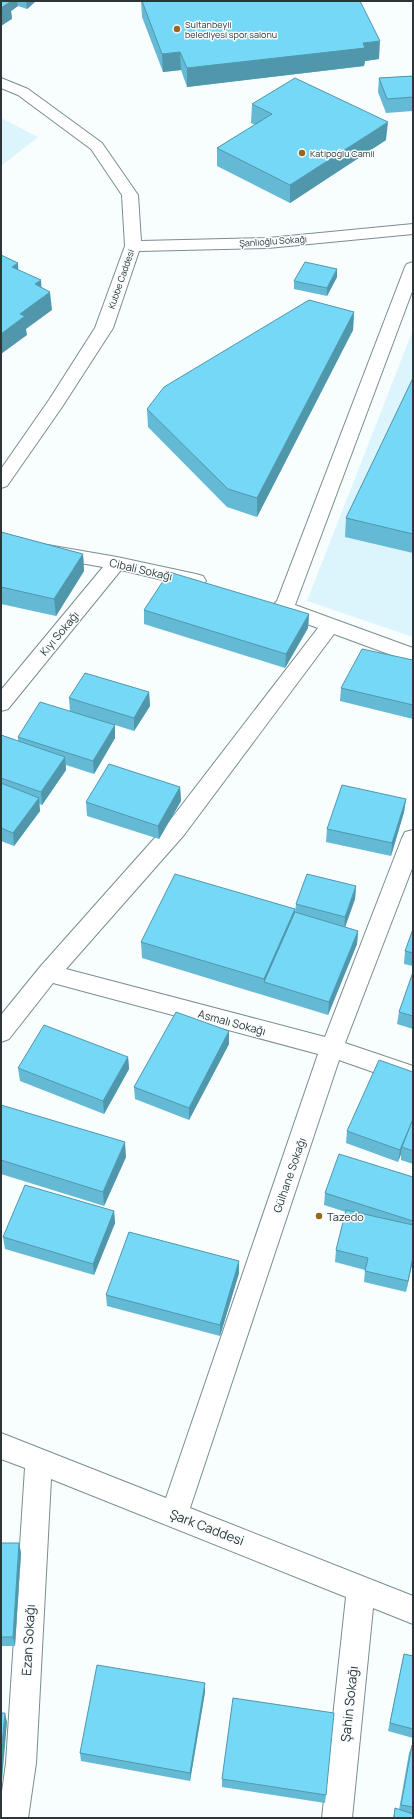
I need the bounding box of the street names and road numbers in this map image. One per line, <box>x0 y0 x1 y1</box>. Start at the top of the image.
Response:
street label: Şanlıoğlu Sokağı <box>239 232 307 250</box>
street label: Kubbe Caddesi <box>105 247 137 311</box>
street label: Cibali Sokağı <box>108 554 174 584</box>
street label: Kıyı Sokağı <box>36 608 82 658</box>
street label: Asmalı Sokağı <box>197 1006 267 1038</box>
street label: Gülhane Sokağı <box>269 1135 309 1215</box>
street label: Şark Caddesi <box>167 1505 247 1549</box>
street label: Ezan Sokağı <box>17 1604 39 1676</box>
street label: Şahin Sokağı <box>336 1665 362 1743</box>

